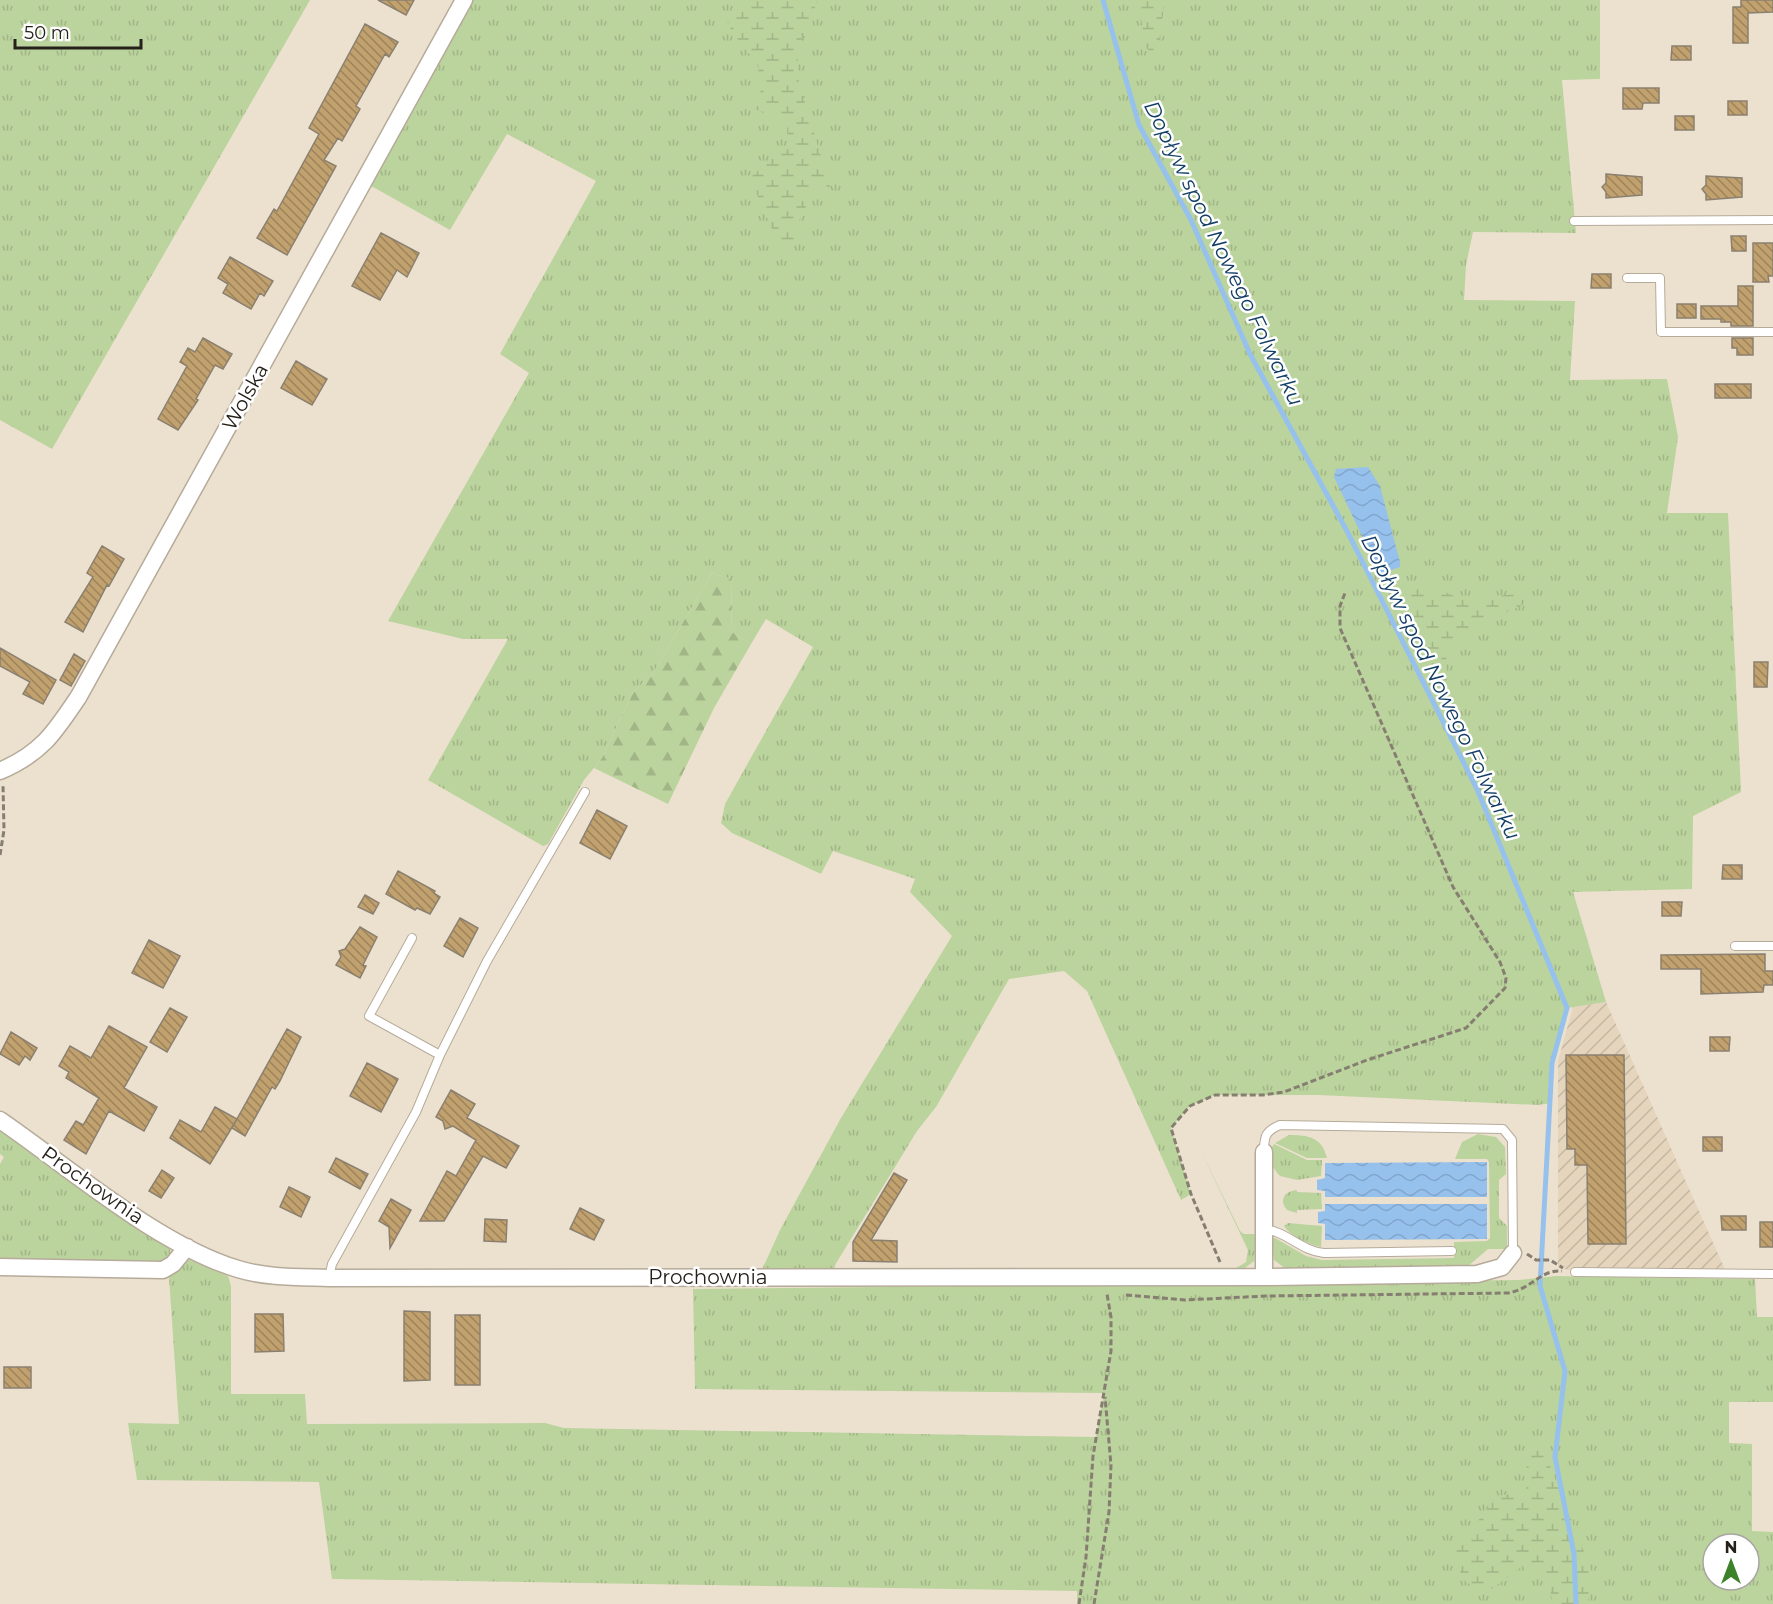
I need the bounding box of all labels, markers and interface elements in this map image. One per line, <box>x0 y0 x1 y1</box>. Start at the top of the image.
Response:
scale bar <box>15 12 141 50</box>
text: 50 m <box>24 22 70 44</box>
water label: Dopływ spod Nowego Folwarku <box>1139 96 1309 410</box>
street label: Wolska <box>217 360 273 434</box>
water label: Dopływ spod Nowego Folwarku <box>1356 530 1526 844</box>
street label: Prochownia <box>37 1141 149 1229</box>
street label: Prochownia <box>648 1265 768 1289</box>
north arrow <box>1701 1532 1761 1592</box>
text: N <box>1725 1538 1737 1557</box>

